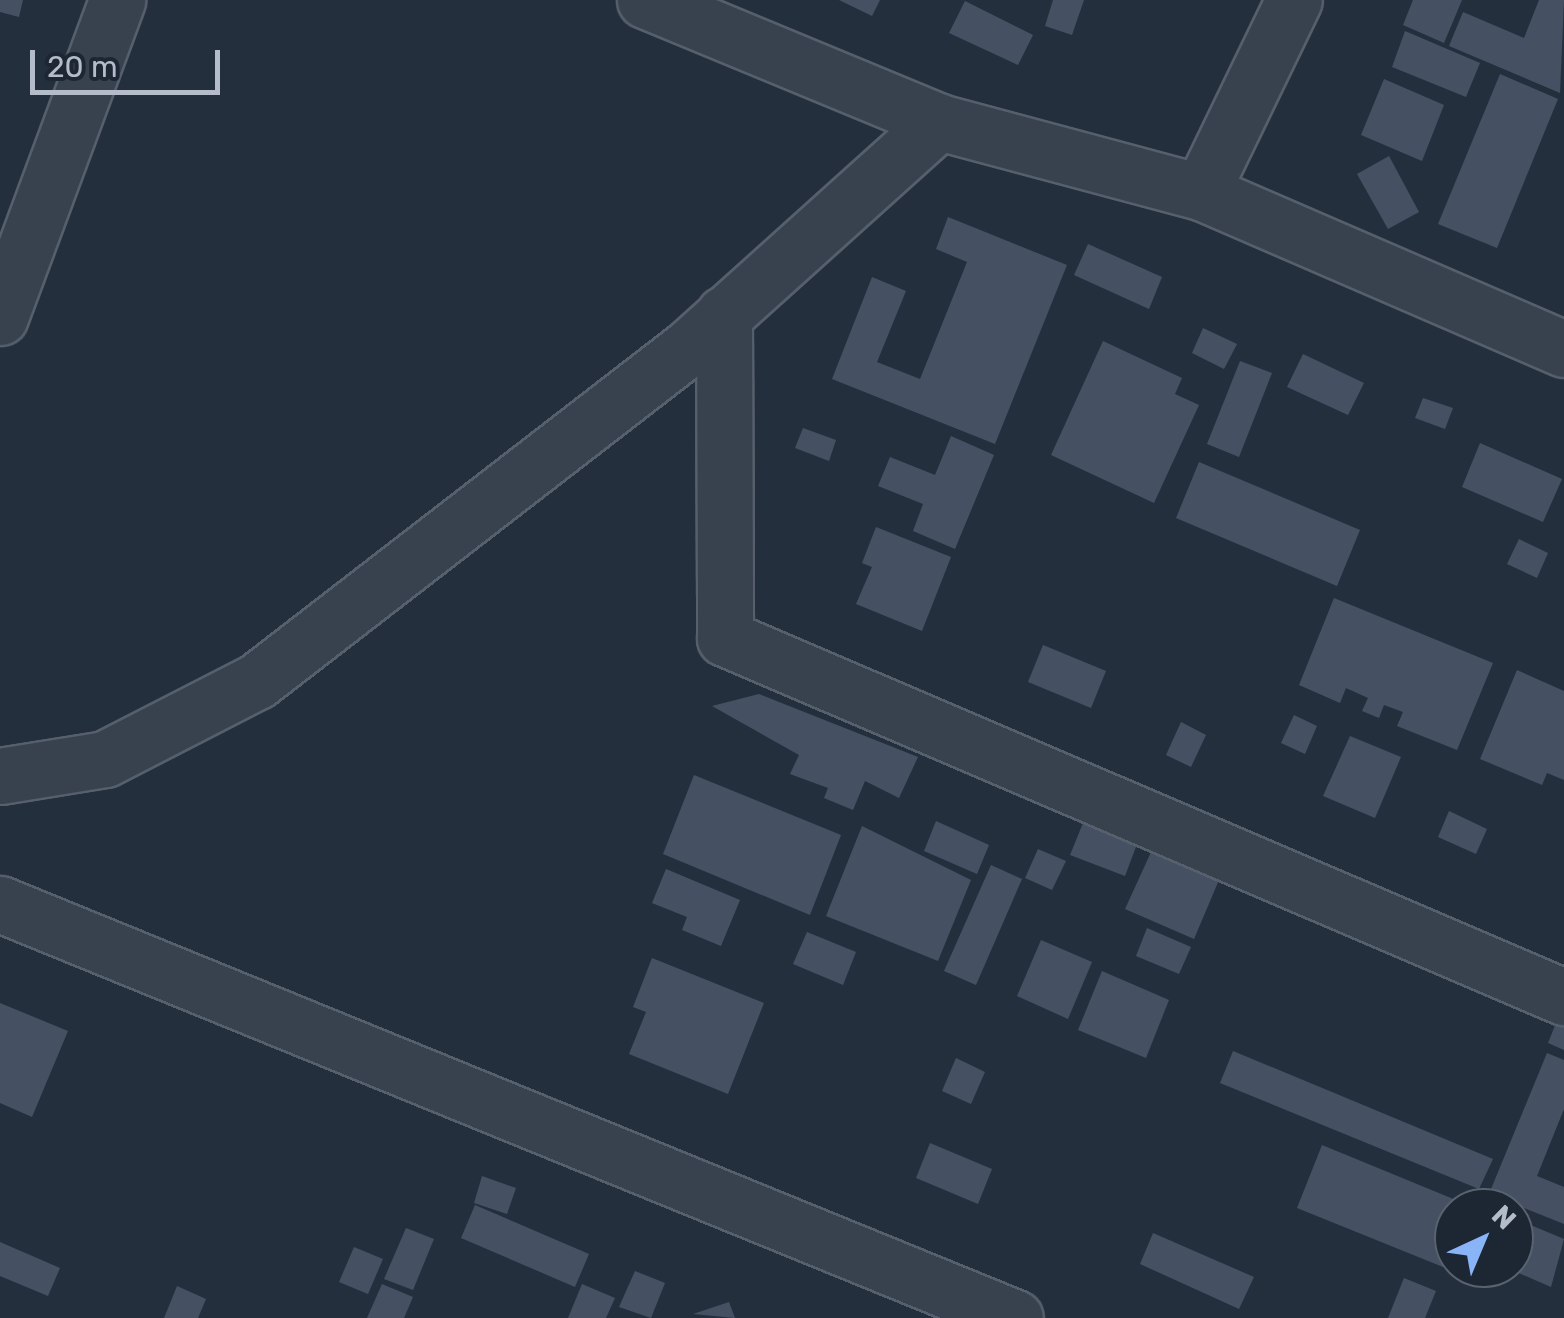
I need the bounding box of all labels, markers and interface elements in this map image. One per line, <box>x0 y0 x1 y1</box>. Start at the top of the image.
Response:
scale bar <box>35 30 225 92</box>
text: 20 m <box>47 49 118 85</box>
north arrow <box>1434 1188 1534 1288</box>
text: N <box>1485 1199 1522 1236</box>

